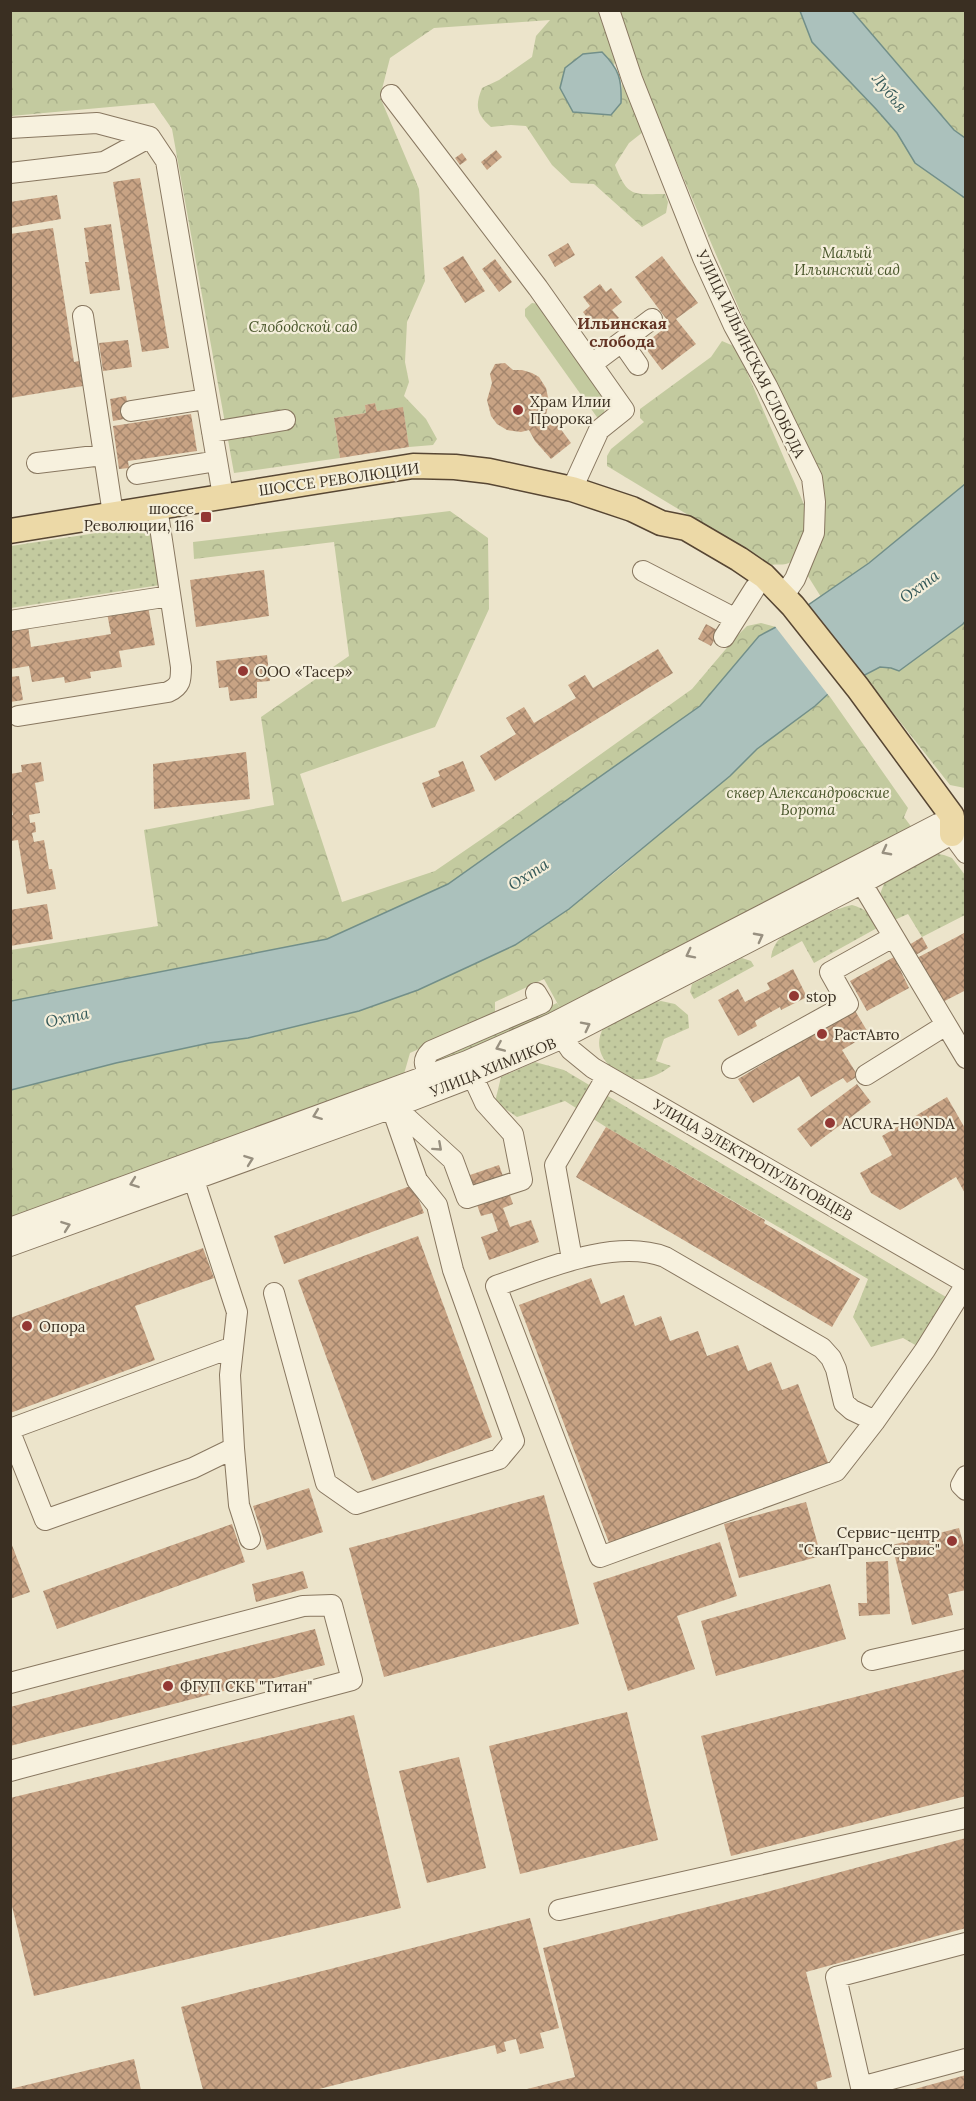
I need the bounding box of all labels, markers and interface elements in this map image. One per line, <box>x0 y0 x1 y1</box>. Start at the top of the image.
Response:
water label: Лубья <box>868 68 912 116</box>
park label: Малый Ильинский сад <box>794 243 900 279</box>
street label: УЛИЦА ИЛЬИНСКАЯ СЛОБОДА <box>692 246 810 462</box>
district label: Ильинская слобода <box>577 313 667 351</box>
park label: Слободской сад <box>249 317 358 336</box>
place label: Храм Илии Пророка <box>530 392 611 428</box>
marker: Храм Илии Пророка <box>511 403 525 417</box>
street label: ШОССЕ РЕВОЛЮЦИИ <box>257 458 421 500</box>
place label: шоссе Революции, 116 <box>84 499 194 535</box>
marker: шоссе Революции, 116 <box>199 510 213 524</box>
water label: Охта <box>895 565 943 607</box>
place label: ООО «Тасер» <box>255 662 353 681</box>
marker: ООО «Тасер» <box>236 664 250 678</box>
park label: сквер Александровские Ворота <box>726 783 890 819</box>
one-way arrow <box>882 844 893 855</box>
water label: Охта <box>504 853 552 894</box>
one-way arrow <box>753 933 764 944</box>
one-way arrow <box>685 947 696 958</box>
place label: stop <box>806 987 837 1006</box>
marker: stop <box>787 989 801 1003</box>
water label: Охта <box>43 1003 91 1031</box>
one-way arrow <box>580 1022 591 1034</box>
place label: РастАвто <box>834 1025 900 1044</box>
marker: РастАвто <box>815 1027 829 1041</box>
street label: УЛИЦА ХИМИКОВ <box>426 1033 559 1101</box>
one-way arrow <box>495 1040 506 1052</box>
street label: УЛИЦА ЭЛЕКТРОПУЛЬТОВЦЕВ <box>649 1094 856 1225</box>
one-way arrow <box>312 1108 323 1120</box>
place label: ACURA-HONDA <box>841 1114 955 1133</box>
marker: ACURA-HONDA <box>823 1116 837 1130</box>
one-way arrow <box>431 1140 442 1151</box>
one-way arrow <box>243 1154 254 1167</box>
one-way arrow <box>129 1175 140 1188</box>
one-way arrow <box>60 1221 70 1234</box>
place label: Опора <box>39 1317 86 1336</box>
marker: Опора <box>20 1319 34 1333</box>
place label: Сервис-центр "СканТрансСервис" <box>798 1523 940 1559</box>
marker: Сервис-центр "СканТрансСервис" <box>945 1534 959 1548</box>
place label: ФГУП СКБ "Титан" <box>180 1677 312 1696</box>
marker: ФГУП СКБ "Титан" <box>161 1679 175 1693</box>

